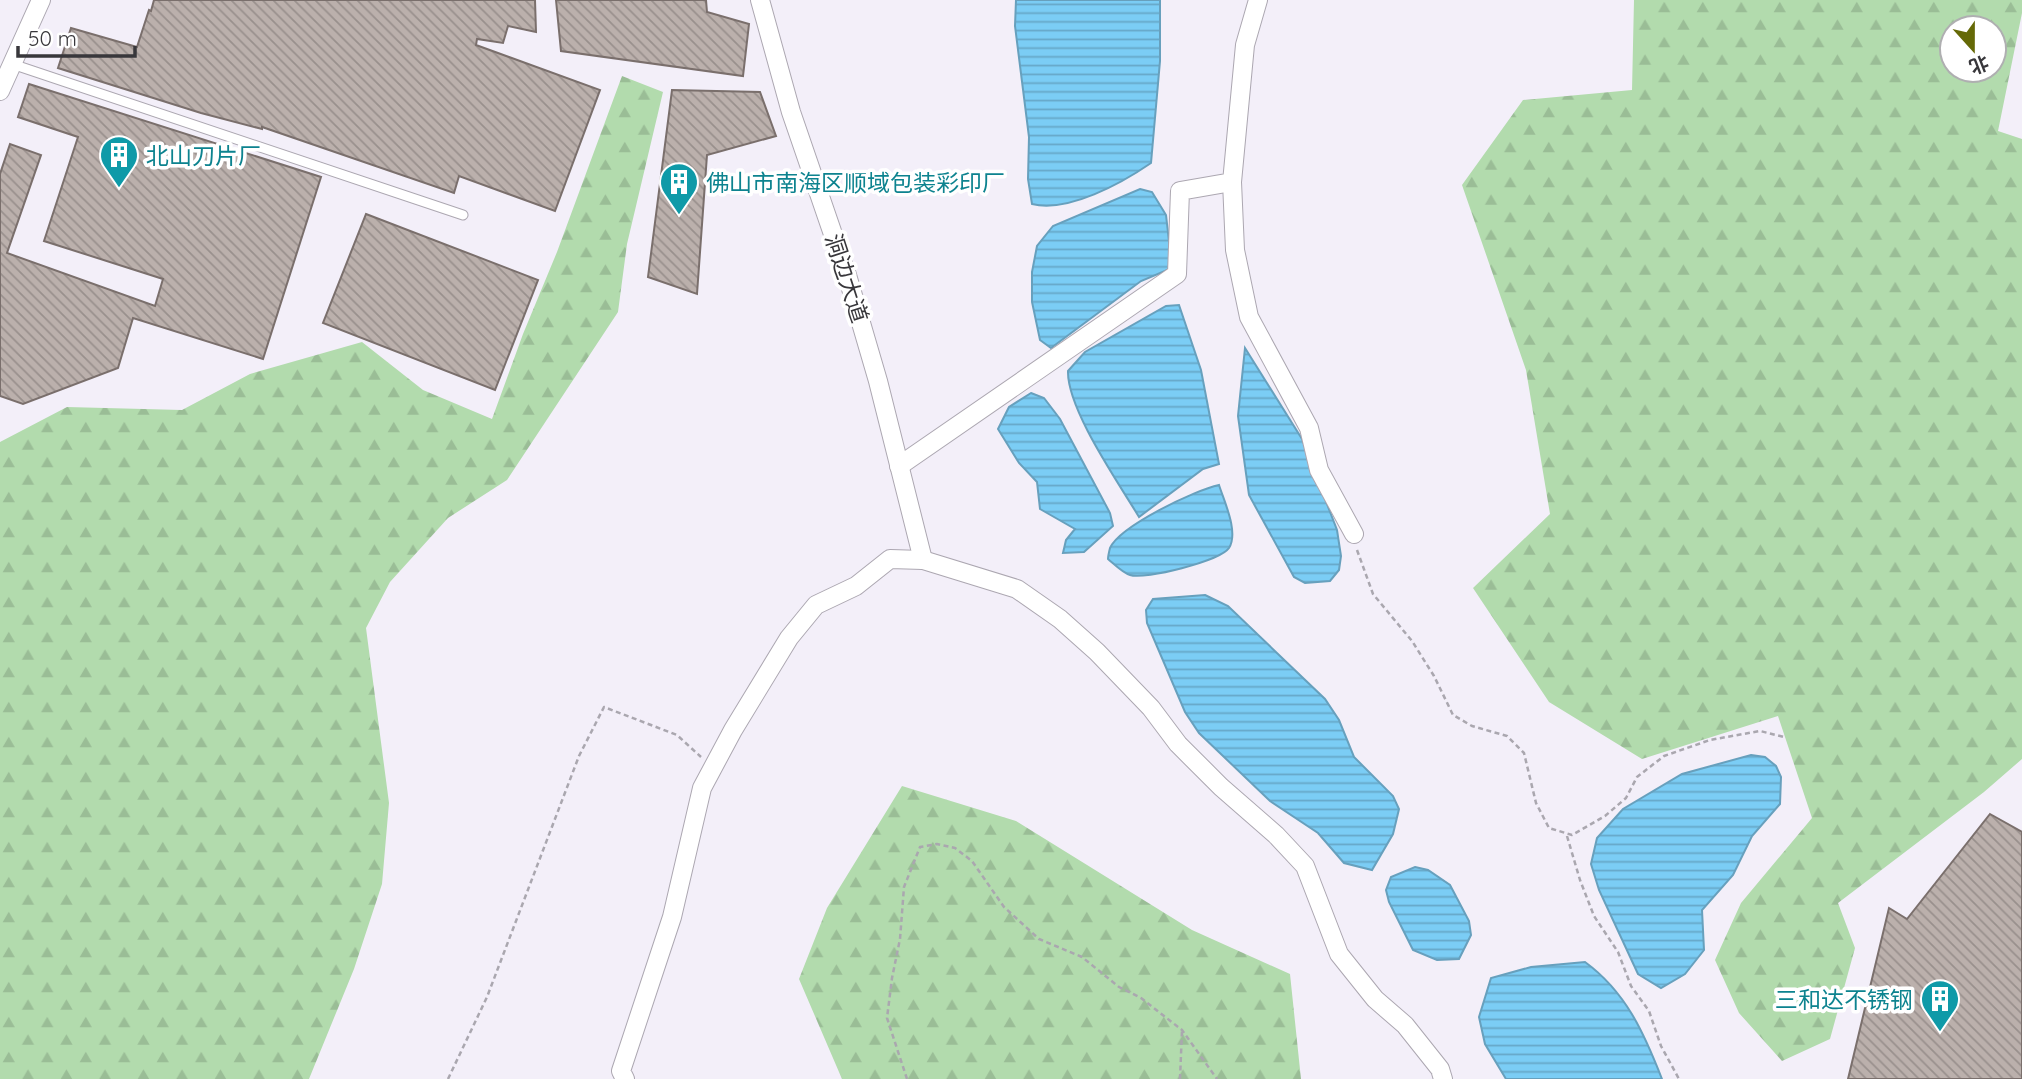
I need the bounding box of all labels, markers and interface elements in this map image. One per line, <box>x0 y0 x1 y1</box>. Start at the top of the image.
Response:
scale bar <box>18 14 135 58</box>
north arrow <box>1938 14 2008 84</box>
text: 50 m <box>28 25 77 51</box>
text: 北 <box>1966 50 1992 79</box>
building icon: 北山刀片厂 <box>98 134 140 189</box>
place label: 北山刀片厂 <box>146 141 261 170</box>
building icon: 佛山市南海区顺域包装彩印厂 <box>658 161 700 216</box>
place label: 佛山市南海区顺域包装彩印厂 <box>706 168 1005 197</box>
street label: 洞边大道 <box>819 230 875 326</box>
building icon: 三和达不锈钢 <box>1919 978 1961 1033</box>
place label: 三和达不锈钢 <box>1775 985 1913 1014</box>

